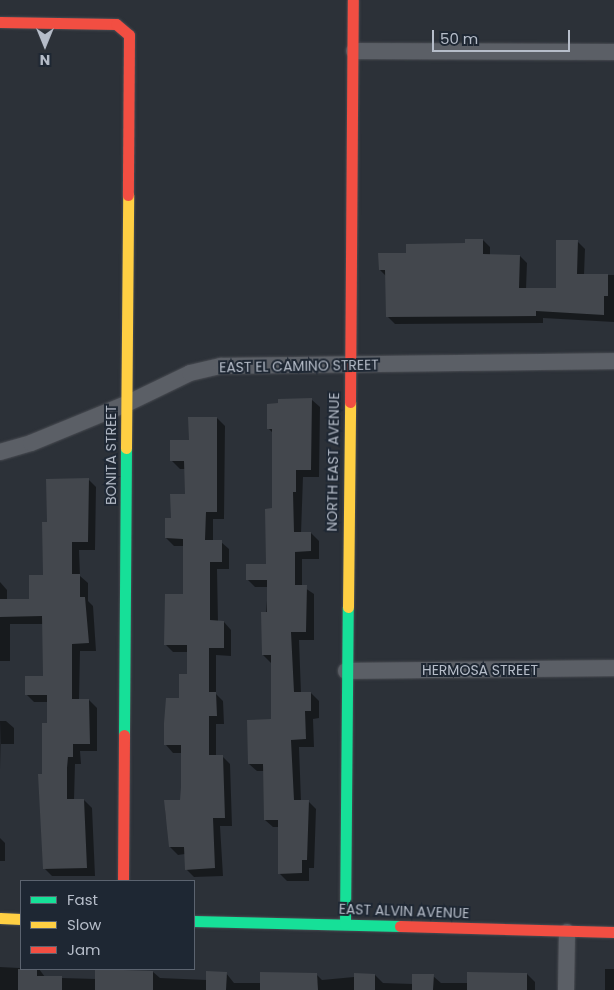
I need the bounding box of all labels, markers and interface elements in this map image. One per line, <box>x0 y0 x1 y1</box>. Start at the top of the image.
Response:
north arrow <box>20 20 70 70</box>
scale bar <box>434 20 572 52</box>
text: 50 m <box>440 28 478 49</box>
text: N <box>40 50 50 70</box>
street label: EAST EL CAMINO STREET <box>219 356 379 376</box>
street label: NORTH EAST AVENUE <box>323 392 343 532</box>
street label: BONITA STREET <box>103 405 119 505</box>
street label: HERMOSA STREET <box>422 662 538 678</box>
legend <box>20 880 195 970</box>
text: Fast <box>67 889 98 910</box>
street label: EAST ALVIN AVENUE <box>338 900 470 922</box>
text: Slow <box>67 914 101 935</box>
text: Jam <box>67 939 101 960</box>

